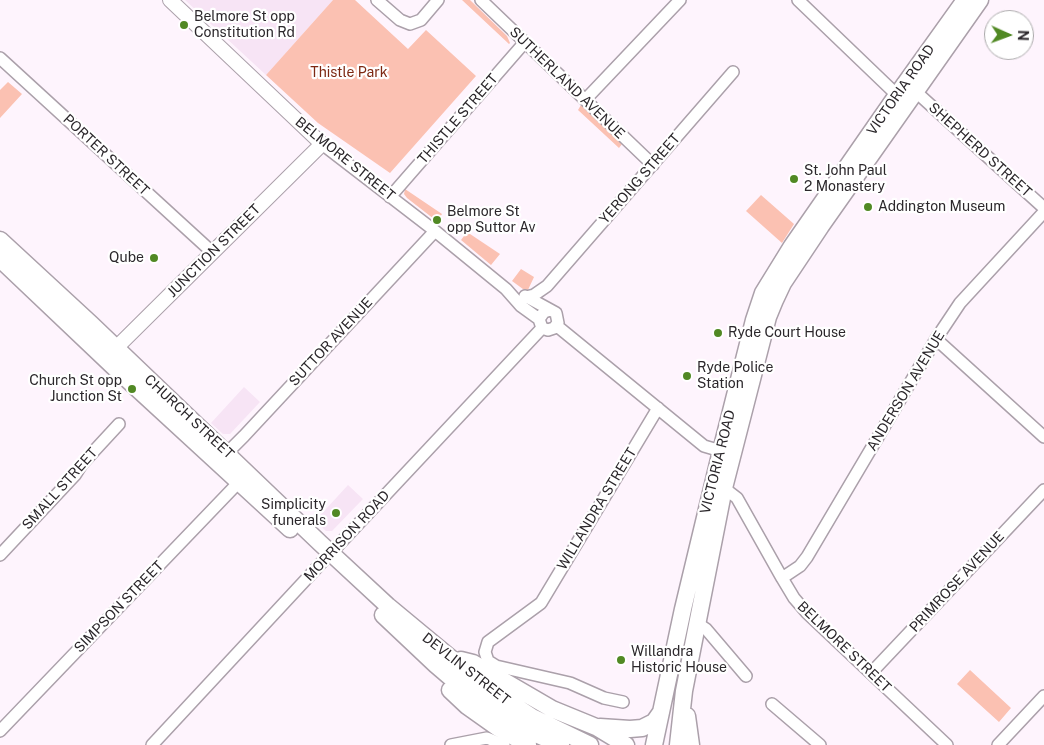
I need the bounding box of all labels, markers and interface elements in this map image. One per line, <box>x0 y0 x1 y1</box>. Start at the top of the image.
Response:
place label: Belmore St opp Constitution Rd <box>194 9 295 41</box>
north arrow <box>984 10 1034 60</box>
marker: Belmore St opp Constitution Rd <box>178 19 190 31</box>
street label: SUTHERLAND AVENUE <box>506 24 628 142</box>
text: N <box>1015 30 1031 41</box>
street label: VICTORIA ROAD <box>863 41 939 139</box>
park label: Thistle Park <box>310 65 388 81</box>
street label: THISTLE STREET <box>414 71 502 167</box>
street label: SHEPHERD STREET <box>925 99 1035 201</box>
street label: PORTER STREET <box>60 111 152 199</box>
street label: BELMORE STREET <box>292 114 398 204</box>
street label: YERONG STREET <box>596 130 684 228</box>
place label: St. John Paul 2 Monastery <box>804 163 887 196</box>
marker: St. John Paul 2 Monastery <box>788 173 800 185</box>
place label: Addington Museum <box>878 199 1005 215</box>
street label: JUNCTION STREET <box>164 201 264 301</box>
marker: Addington Museum <box>862 201 874 213</box>
place label: Belmore St opp Suttor Av <box>447 204 535 236</box>
marker: Belmore St opp Suttor Av <box>431 214 443 226</box>
place label: Qube <box>109 250 144 266</box>
marker: Qube <box>148 252 160 264</box>
street label: SUTTOR AVENUE <box>286 294 376 390</box>
place label: Ryde Court House <box>728 325 846 341</box>
marker: Ryde Court House <box>712 327 724 339</box>
street label: ANDERSON AVENUE <box>863 328 949 454</box>
place label: Ryde Police Station <box>697 360 773 392</box>
marker: Ryde Police Station <box>681 370 693 382</box>
street label: CHURCH STREET <box>141 371 237 463</box>
place label: Church St opp Junction St <box>29 373 122 406</box>
marker: Church St opp Junction St <box>126 383 138 395</box>
street label: VICTORIA ROAD <box>697 408 739 516</box>
street label: SMALL STREET <box>19 445 101 533</box>
street label: WILLANDRA STREET <box>554 445 640 573</box>
street label: MORRISON ROAD <box>301 487 393 585</box>
place label: Simplicity funerals <box>261 497 326 530</box>
marker: Simplicity funerals <box>330 507 342 519</box>
street label: PRIMROSE AVENUE <box>906 528 1008 636</box>
street label: SIMPSON STREET <box>71 558 167 656</box>
street label: BELMORE STREET <box>794 598 894 696</box>
street label: DEVLIN STREET <box>419 630 513 708</box>
place label: Willandra Historic House <box>631 644 727 676</box>
marker: Willandra Historic House <box>615 654 627 666</box>

